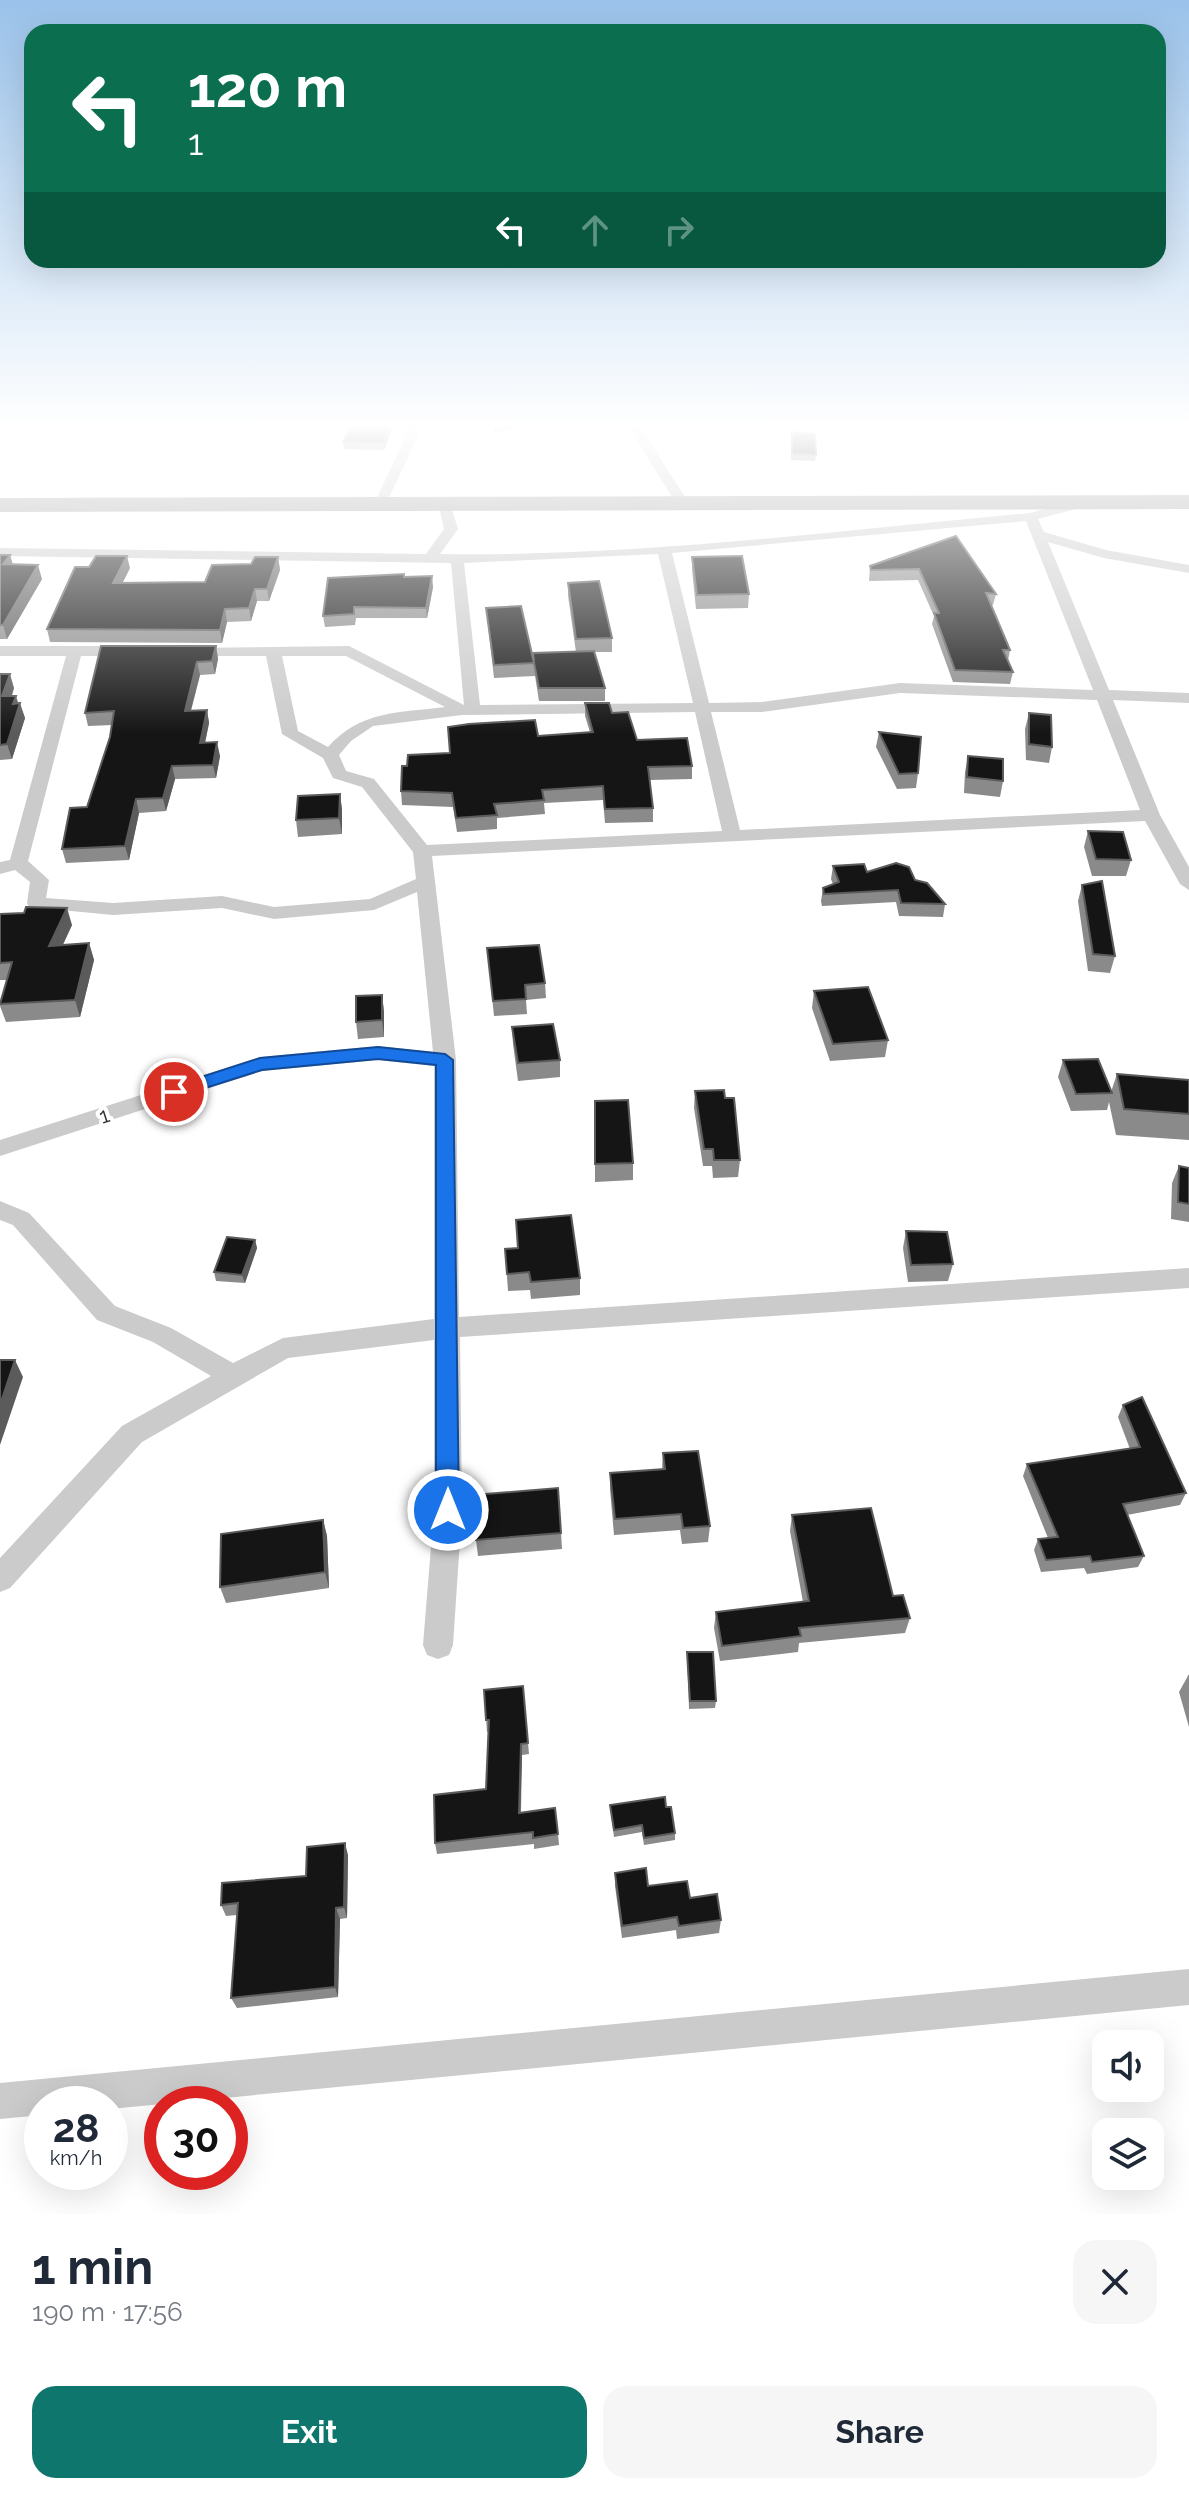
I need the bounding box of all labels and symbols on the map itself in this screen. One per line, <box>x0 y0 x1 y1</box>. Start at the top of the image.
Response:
pin <box>140 1058 208 1126</box>
street label: 1 <box>96 1101 112 1129</box>
position arrow <box>406 1468 490 1552</box>
speed limit sign: 30 <box>144 2086 248 2190</box>

